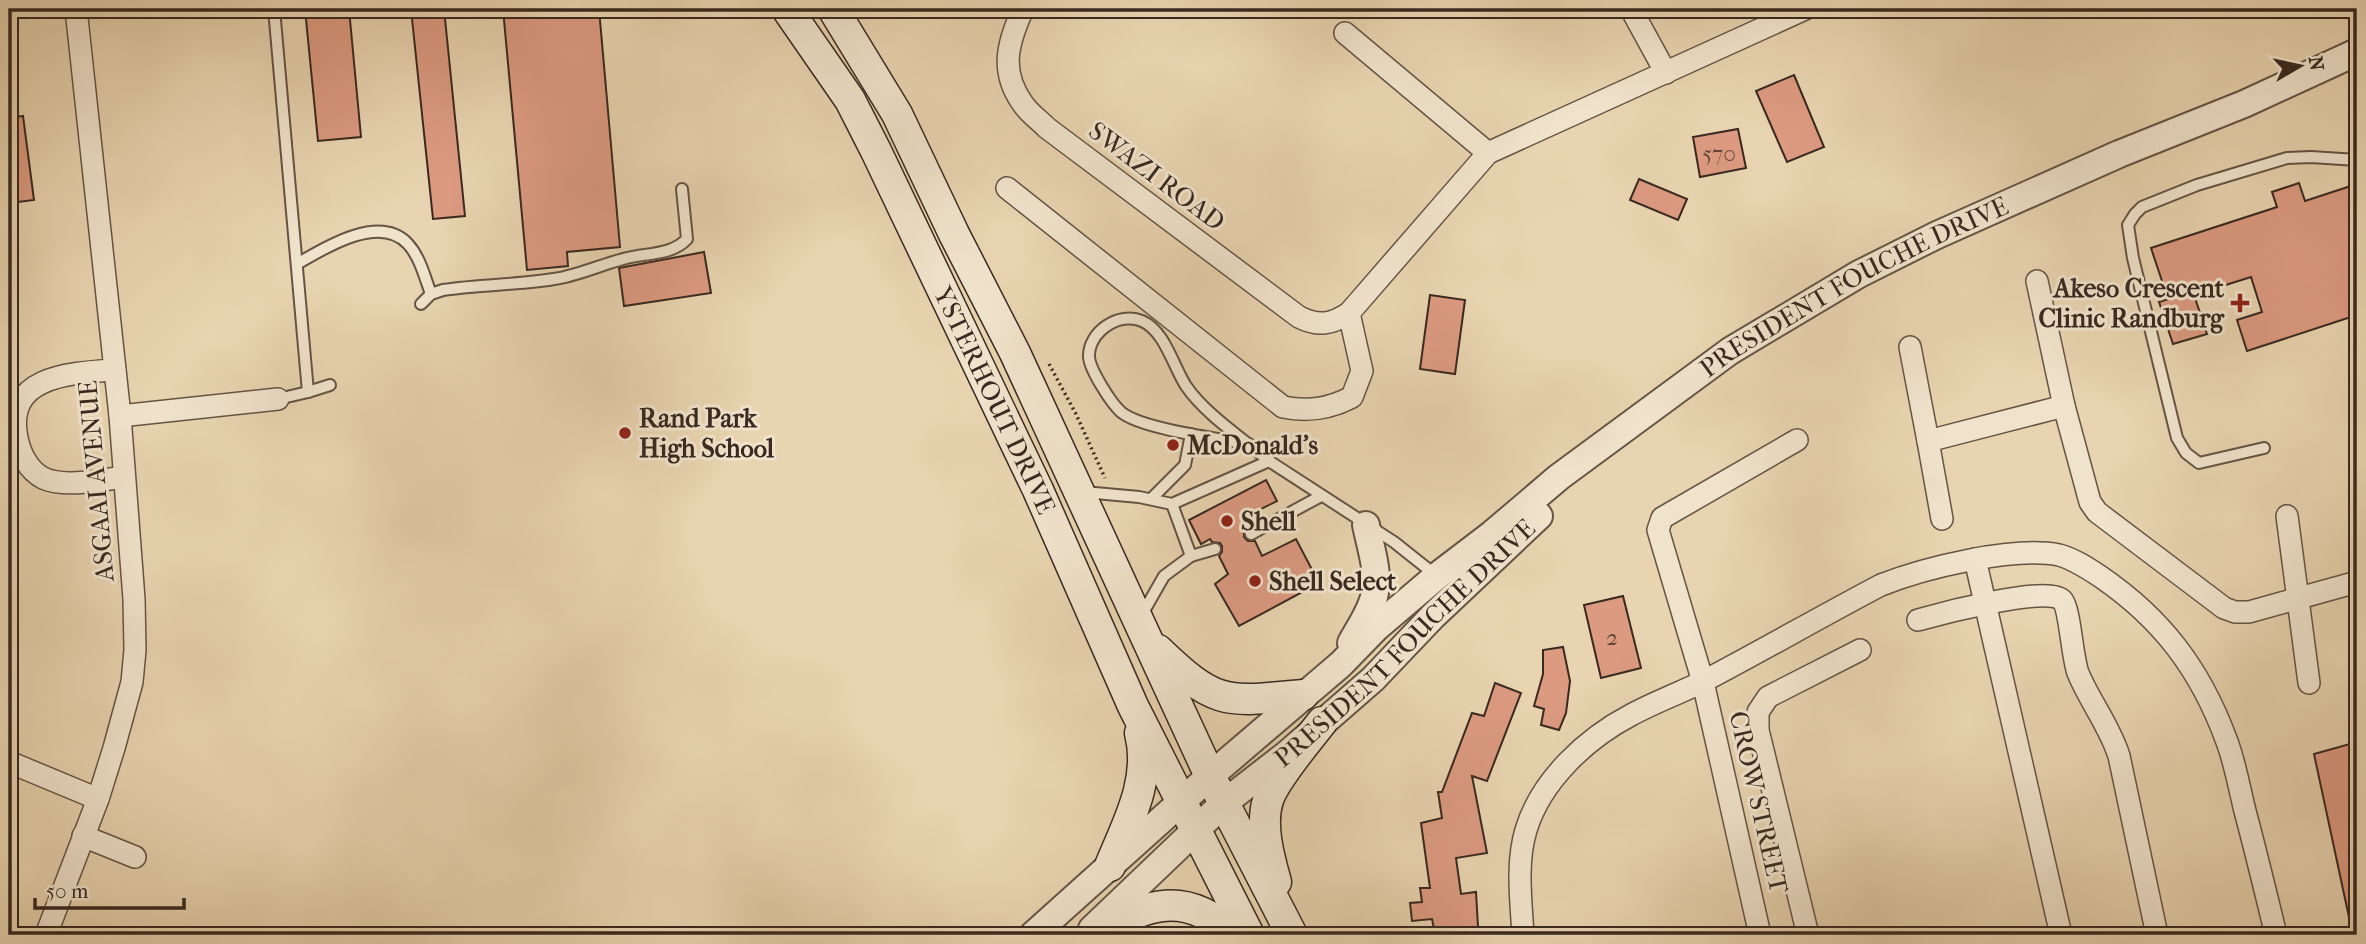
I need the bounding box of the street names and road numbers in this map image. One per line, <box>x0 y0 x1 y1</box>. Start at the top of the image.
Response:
street label: SWAZI ROAD <box>1083 115 1231 238</box>
street label: PRESIDENT FOUCHE DRIVE <box>1694 190 2013 384</box>
street label: YSTERHOUT DRIVE <box>927 281 1062 519</box>
street label: ASGAAI AVENUE <box>72 379 121 584</box>
street label: PRESIDENT FOUCHE DRIVE <box>1268 513 1542 774</box>
street label: CROW STREET <box>1723 708 1795 897</box>

